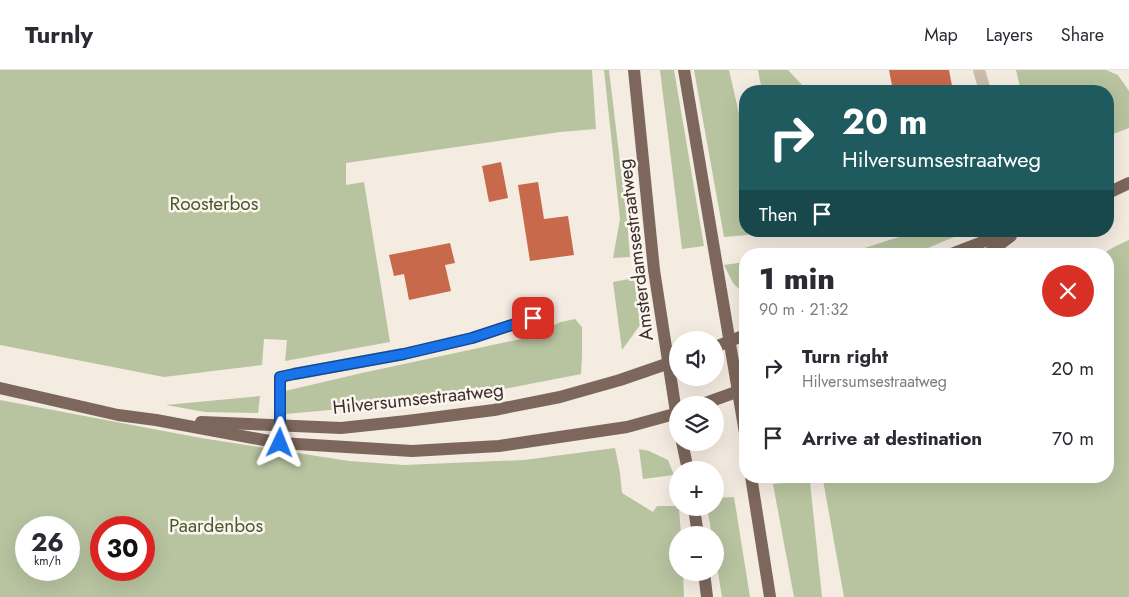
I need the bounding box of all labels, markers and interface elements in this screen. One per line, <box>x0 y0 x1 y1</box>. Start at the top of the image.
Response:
text: Turnly <box>25 17 93 52</box>
text: Map <box>924 22 958 48</box>
text: Layers <box>986 22 1033 48</box>
text: Share <box>1061 22 1104 48</box>
text: 20 m <box>842 97 927 147</box>
icon: right <box>759 105 824 170</box>
text: Hilversumsestraatweg <box>842 143 1041 175</box>
street label: Amsterdamsestraatweg <box>611 158 660 342</box>
park label: Roosterbos <box>170 190 259 217</box>
icon: arrive <box>808 200 836 228</box>
text: Then <box>759 201 798 228</box>
text: 1 min <box>759 257 835 300</box>
button: close <box>1042 265 1094 317</box>
pin <box>512 297 554 339</box>
text: 90 m · 21:32 <box>759 298 848 321</box>
icon: arrive <box>519 304 547 332</box>
map controls <box>669 331 724 581</box>
button: sound <box>669 331 724 386</box>
text: Turn right <box>802 343 888 370</box>
icon: right <box>759 354 787 382</box>
text: 20 m <box>1051 355 1094 382</box>
text: Hilversumsestraatweg <box>802 370 947 393</box>
street label: Hilversumsestraatweg <box>331 376 505 421</box>
button: layers <box>669 396 724 451</box>
position arrow <box>253 416 305 468</box>
icon: arrive <box>759 424 787 452</box>
text: Arrive at destination <box>802 425 982 452</box>
text: 70 m <box>1052 425 1094 452</box>
button: + <box>669 461 724 516</box>
park label: Paardenbos <box>169 512 263 539</box>
speed limit sign: 30 <box>90 516 155 581</box>
text: 26 <box>31 524 64 560</box>
button: − <box>669 526 724 581</box>
text: km/h <box>34 552 61 570</box>

